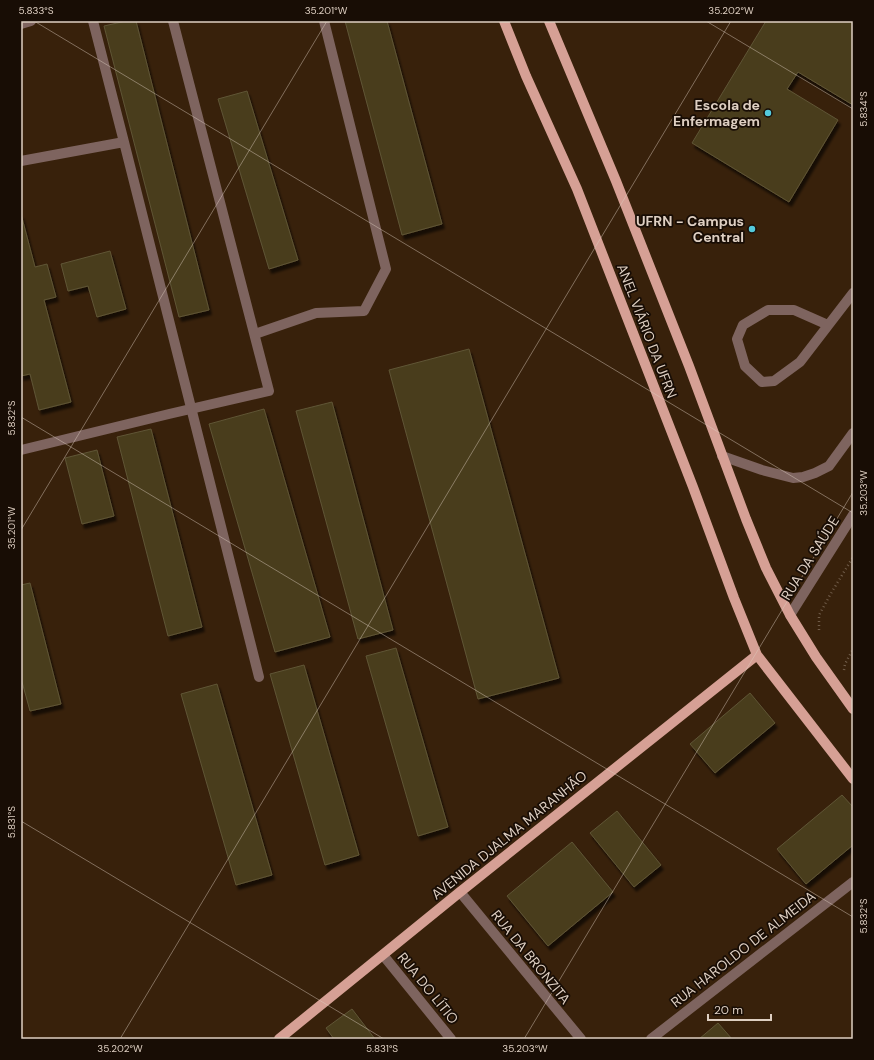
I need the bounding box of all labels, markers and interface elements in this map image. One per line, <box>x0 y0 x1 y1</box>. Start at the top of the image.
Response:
text: 5.833°S <box>18 4 54 17</box>
text: 35.201°W <box>305 4 348 17</box>
text: 35.202°W <box>708 4 754 17</box>
text: 5.834°S <box>857 91 870 127</box>
place label: Escola de Enfermagem <box>673 96 760 130</box>
marker: Escola de Enfermagem <box>763 108 773 118</box>
place label: UFRN - Campus Central <box>636 212 744 246</box>
marker: UFRN - Campus Central <box>747 224 757 234</box>
street label: ANEL VIÁRIO DA UFRN <box>613 261 681 401</box>
text: 5.832°S <box>5 400 18 436</box>
text: 35.203°W <box>857 470 870 516</box>
text: 35.201°W <box>5 506 18 549</box>
street label: RUA DA SAÚDE <box>777 513 843 603</box>
street label: AVENIDA DJALMA MARANHÃO <box>427 766 591 903</box>
text: 5.831°S <box>5 806 18 838</box>
street label: RUA HAROLDO DE ALMEIDA <box>667 887 819 1011</box>
text: 5.832°S <box>857 898 870 934</box>
street label: RUA DA BRONZITA <box>487 906 575 1008</box>
street label: RUA DO LÍTIO <box>394 949 462 1028</box>
scale bar <box>708 996 771 1022</box>
text: 20 m <box>714 1002 743 1018</box>
text: 35.202°W <box>97 1042 143 1055</box>
text: 5.831°S <box>366 1042 398 1055</box>
text: 35.203°W <box>502 1042 548 1055</box>

